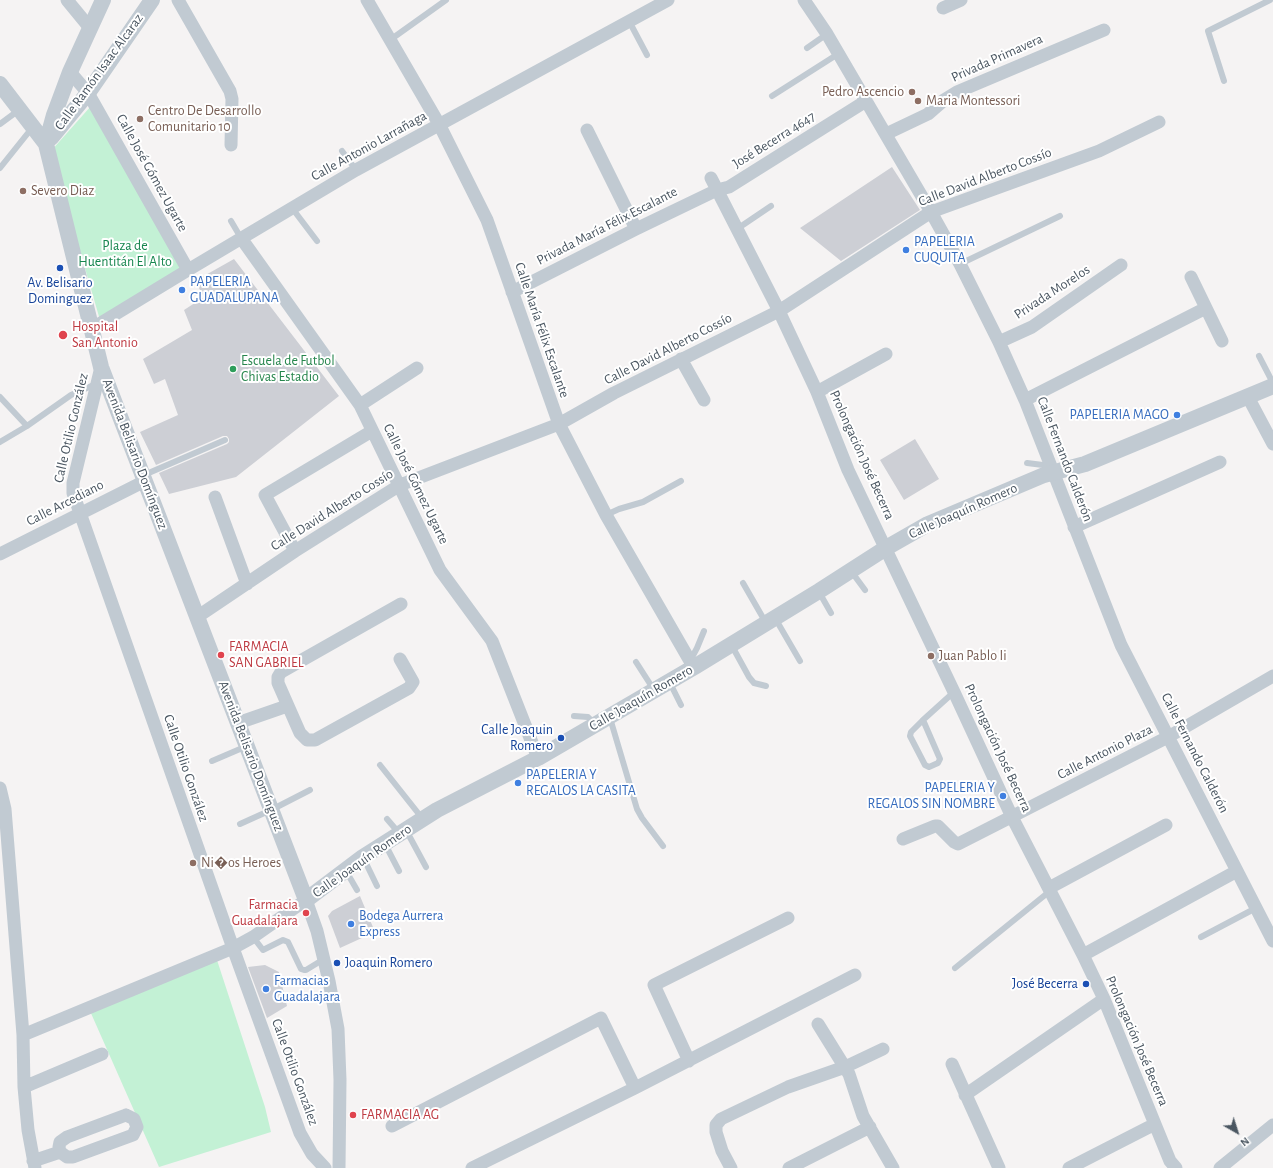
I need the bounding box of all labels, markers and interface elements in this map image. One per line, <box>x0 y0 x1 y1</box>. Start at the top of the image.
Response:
street label: Calle Ramón Isaac Alcaraz <box>51 11 147 133</box>
street label: Privada Primavera <box>949 30 1045 86</box>
place label: Pedro Ascencio <box>822 84 904 100</box>
marker: Pedro Ascencio <box>907 87 917 97</box>
place label: Maria Montessori <box>926 93 1020 109</box>
marker: Maria Montessori <box>913 96 923 106</box>
place label: Centro De Desarrollo Comunitario 10 <box>148 103 261 136</box>
street label: Calle Antonio Larrañaga <box>308 107 430 185</box>
street label: José Becerra 4647 <box>730 108 818 172</box>
street label: Calle José Gómez Ugarte <box>113 111 191 235</box>
marker: Centro De Desarrollo Comunitario 10 <box>135 114 145 124</box>
street label: Calle David Alberto Cossío <box>916 144 1054 210</box>
place label: Severo Diaz <box>31 183 94 199</box>
street label: Privada María Félix Escalante <box>534 183 680 269</box>
marker: Severo Diaz <box>18 186 28 196</box>
place label: PAPELERIA CUQUITA <box>914 234 975 266</box>
park label: Plaza de Huentitán El Alto <box>78 238 172 270</box>
marker: PAPELERIA CUQUITA <box>901 245 911 255</box>
street label: Calle María Félix Escalante <box>511 260 573 400</box>
street label: Privada Morelos <box>1011 261 1093 323</box>
marker: Av. Belisario Dominguez <box>55 263 65 273</box>
place label: PAPELERIA GUADALUPANA <box>190 274 279 306</box>
place label: Av. Belisario Dominguez <box>27 275 93 308</box>
marker: PAPELERIA GUADALUPANA <box>177 285 187 295</box>
street label: Calle David Alberto Cossío <box>601 309 735 389</box>
place label: Hospital San Antonio <box>72 319 138 352</box>
marker: Hospital San Antonio <box>57 329 69 341</box>
place label: Escuela de Futbol Chivas Estadio <box>241 353 335 386</box>
marker: Escuela de Futbol Chivas Estadio <box>228 364 238 374</box>
street label: Calle Otilio González <box>50 371 92 485</box>
street label: Avenida Belisario Domínguez <box>99 376 171 532</box>
street label: Prolongación José Becerra <box>826 388 898 522</box>
street label: Calle Fernando Calderón <box>1033 394 1097 524</box>
place label: PAPELERIA MAGO <box>1070 407 1169 423</box>
marker: PAPELERIA MAGO <box>1172 410 1182 420</box>
street label: Calle José Gómez Ugarte <box>380 421 452 547</box>
street label: Calle David Alberto Cossío <box>268 465 396 555</box>
street label: Calle Arcediano <box>23 476 107 530</box>
street label: Calle Joaquín Romero <box>906 480 1020 542</box>
place label: FARMACIA SAN GABRIEL <box>229 639 304 672</box>
place label: Juan Pablo Ii <box>939 648 1007 664</box>
marker: FARMACIA SAN GABRIEL <box>216 650 226 660</box>
marker: Juan Pablo Ii <box>926 651 936 661</box>
street label: Calle Joaquín Romero <box>586 661 696 735</box>
street label: Avenida Belisario Domínguez <box>215 678 287 834</box>
street label: Prolongación José Becerra <box>961 681 1035 815</box>
street label: Calle Fernando Calderón <box>1157 690 1233 816</box>
street label: Calle Otilio González <box>160 712 212 824</box>
street label: Calle Antonio Plaza <box>1054 721 1156 783</box>
place label: Calle Joaquin Romero <box>481 722 553 754</box>
marker: Calle Joaquin Romero <box>556 733 566 743</box>
place label: PAPELERIA Y REGALOS LA CASITA <box>526 767 636 800</box>
marker: PAPELERIA Y REGALOS LA CASITA <box>513 778 523 788</box>
place label: PAPELERIA Y REGALOS SIN NOMBRE <box>868 780 995 812</box>
marker: PAPELERIA Y REGALOS SIN NOMBRE <box>998 791 1008 801</box>
street label: Calle Joaquín Romero <box>309 821 415 901</box>
place label: Ni�os Heroes <box>201 855 281 871</box>
marker: Ni�os Heroes <box>188 858 198 868</box>
place label: Farmacia Guadalajara <box>232 897 298 930</box>
marker: Farmacia Guadalajara <box>301 908 311 918</box>
place label: Bodega Aurrera Express <box>359 908 443 940</box>
marker: Bodega Aurrera Express <box>346 919 356 929</box>
place label: Joaquin Romero <box>345 955 433 971</box>
marker: Joaquin Romero <box>332 958 342 968</box>
place label: Farmacias Guadalajara <box>274 973 340 1006</box>
street label: Prolongación José Becerra <box>1102 973 1172 1109</box>
place label: José Becerra <box>1012 976 1078 992</box>
marker: José Becerra <box>1081 979 1091 989</box>
marker: Farmacias Guadalajara <box>261 984 271 994</box>
street label: Calle Otilio González <box>268 1016 322 1128</box>
place label: FARMACIA AG <box>361 1107 439 1123</box>
marker: FARMACIA AG <box>348 1110 358 1120</box>
north arrow <box>1217 1112 1257 1152</box>
text: N <box>1238 1135 1251 1148</box>

